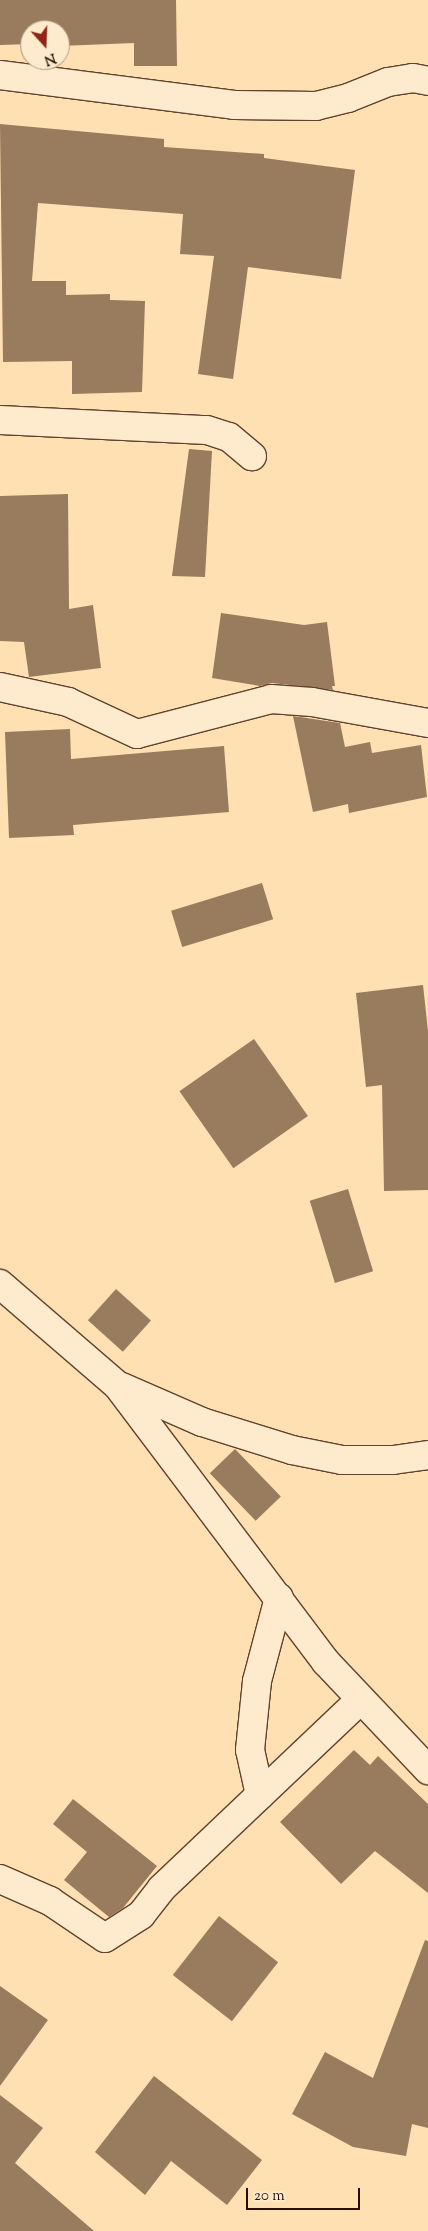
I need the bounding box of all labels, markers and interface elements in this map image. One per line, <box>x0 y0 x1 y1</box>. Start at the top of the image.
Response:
north arrow <box>20 20 70 70</box>
text: N <box>41 47 58 69</box>
scale bar <box>248 2178 362 2210</box>
text: 20 m <box>254 2186 285 2207</box>

